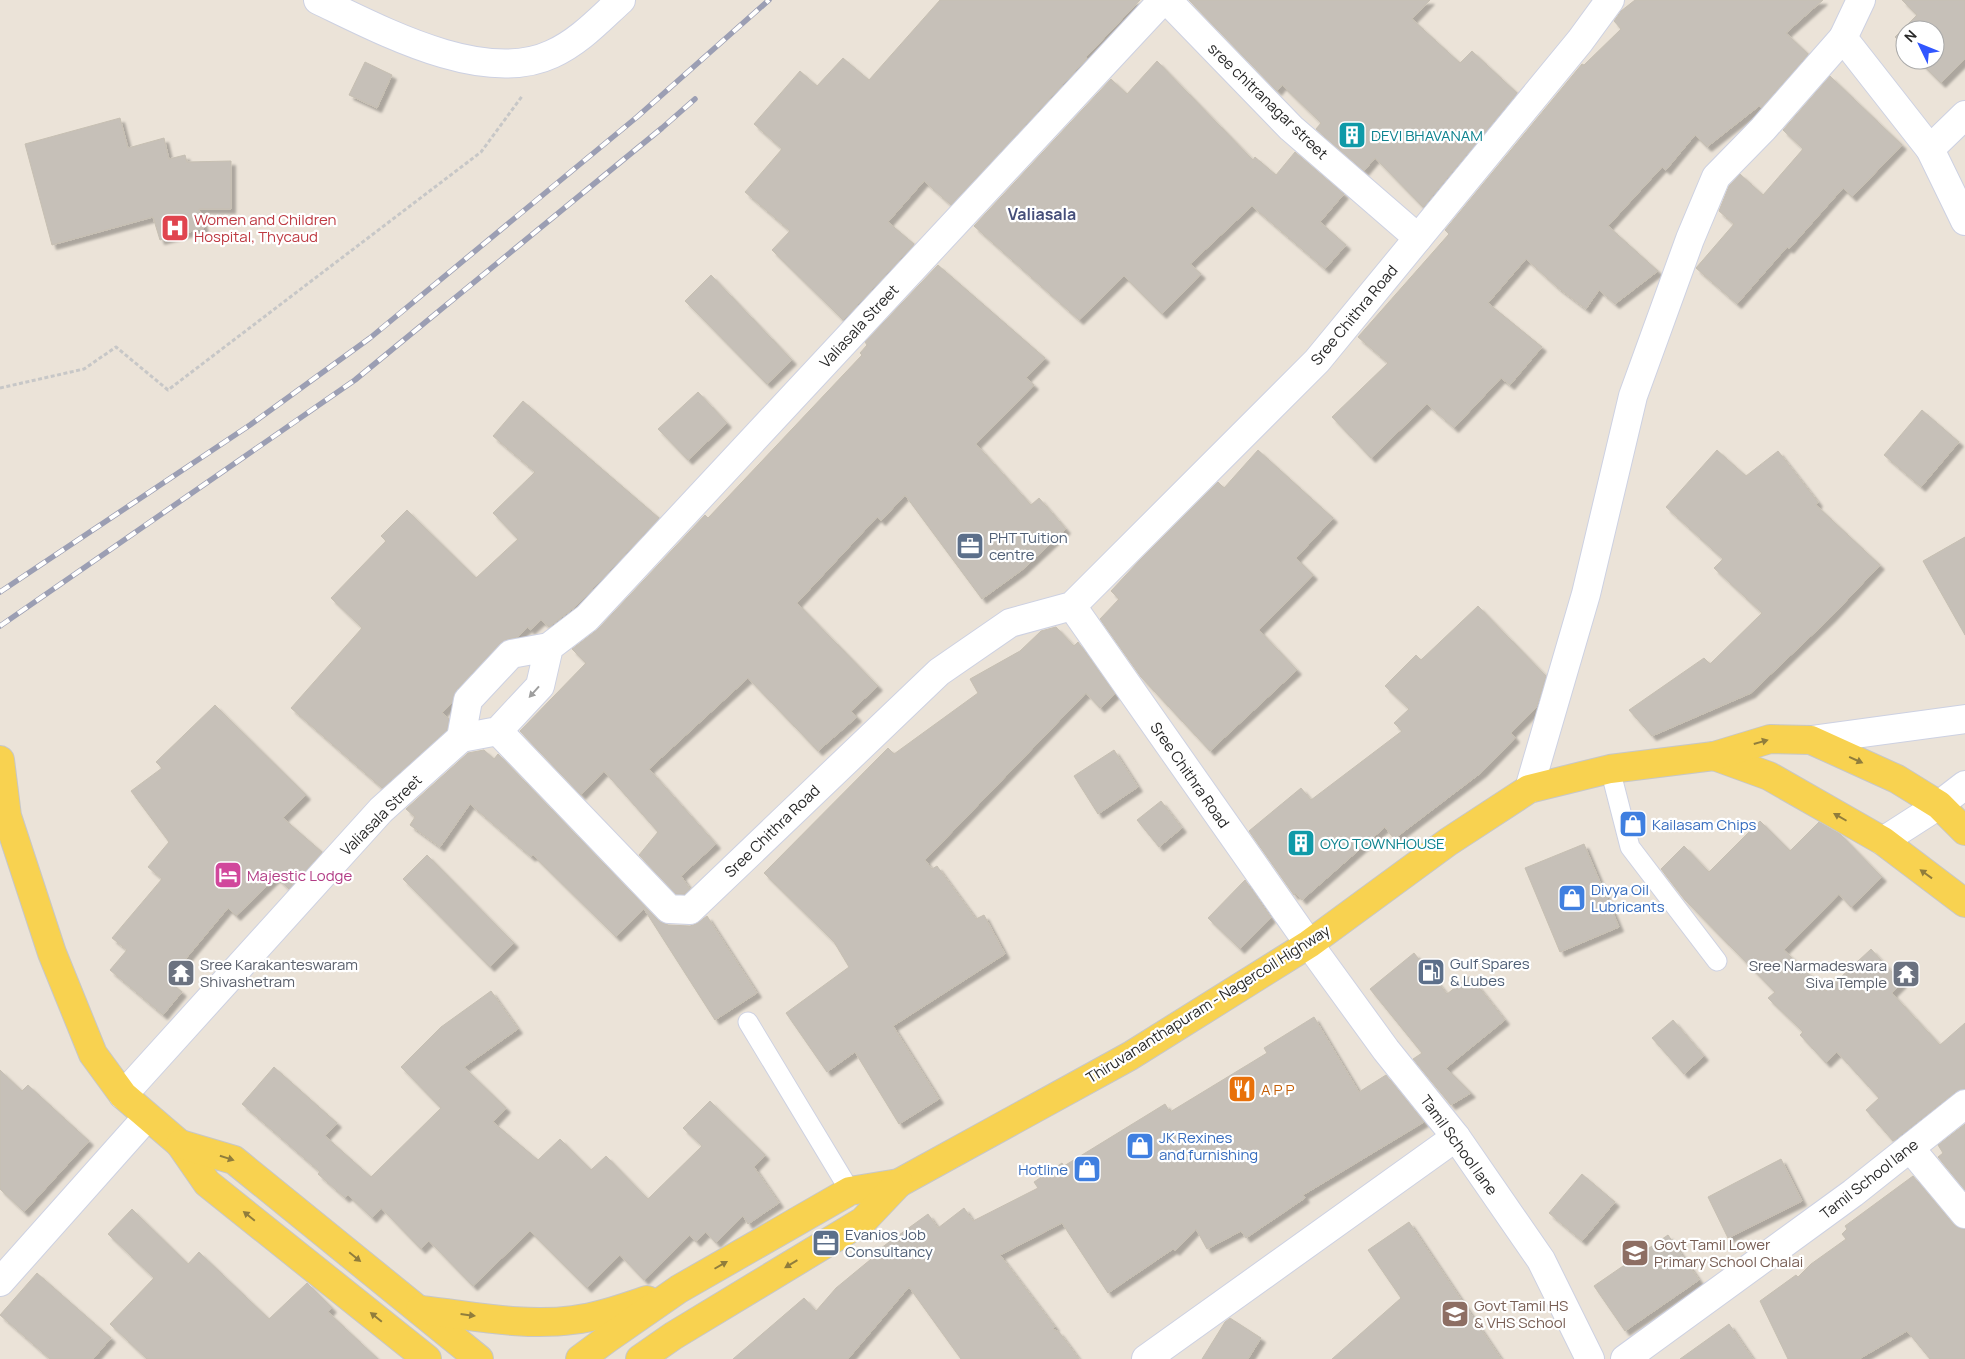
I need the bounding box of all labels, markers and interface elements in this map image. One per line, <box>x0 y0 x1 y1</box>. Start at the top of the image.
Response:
north arrow <box>1895 20 1945 70</box>
text: N <box>1900 26 1921 46</box>
street label: sree chitranagar street <box>1203 38 1333 164</box>
building icon: DEVI BHAVANAM <box>1337 120 1367 150</box>
place label: DEVI BHAVANAM <box>1371 125 1483 146</box>
district label: Valiasala <box>1008 203 1076 225</box>
place label: Women and Children Hospital, Thycaud <box>194 209 337 247</box>
hospital icon: Women and Children Hospital, Thycaud <box>160 213 190 243</box>
street label: Sree Chithra Road <box>1306 260 1402 370</box>
street label: Valiasala Street <box>815 280 903 372</box>
place label: PHT Tuition centre <box>989 527 1068 565</box>
office icon: PHT Tuition centre <box>955 531 985 561</box>
one-way arrow <box>528 686 540 698</box>
street label: Sree Chithra Road <box>1146 718 1234 832</box>
one-way arrow <box>1753 737 1768 745</box>
one-way arrow <box>1849 756 1863 764</box>
street label: Valiasala Street <box>336 770 426 860</box>
street label: Sree Chithra Road <box>720 780 824 882</box>
shop icon: Kailasam Chips <box>1618 809 1648 839</box>
one-way arrow <box>1834 813 1847 822</box>
place label: Kailasam Chips <box>1652 814 1756 835</box>
building icon: OYO TOWNHOUSE <box>1286 828 1316 858</box>
place label: OYO TOWNHOUSE <box>1320 833 1445 854</box>
hotel icon: Majestic Lodge <box>213 860 243 890</box>
place label: Majestic Lodge <box>247 865 352 886</box>
one-way arrow <box>1920 868 1933 879</box>
place label: Divya Oil Lubricants <box>1591 879 1665 917</box>
shop icon: Divya Oil Lubricants <box>1557 883 1587 913</box>
street label: Thiruvananthapuram - Nagercoil Highway <box>1082 920 1334 1088</box>
place label: Gulf Spares & Lubes <box>1450 953 1530 991</box>
place label: Sree Karakanteswaram Shivashetram <box>200 954 358 992</box>
place label: Sree Narmadeswara Siva Temple <box>1749 955 1887 993</box>
fuel station icon: Gulf Spares & Lubes <box>1416 957 1446 987</box>
temple icon: Sree Karakanteswaram Shivashetram <box>166 958 196 988</box>
temple icon: Sree Narmadeswara Siva Temple <box>1891 959 1921 989</box>
restaurant icon: A P P <box>1227 1074 1257 1104</box>
place label: A P P <box>1261 1079 1295 1100</box>
street label: Tamil School lane <box>1415 1091 1503 1200</box>
place label: JK Rexines and furnishing <box>1159 1127 1258 1165</box>
shop icon: JK Rexines and furnishing <box>1125 1131 1155 1161</box>
street label: Tamil School lane <box>1816 1134 1923 1224</box>
shop icon: Hotline <box>1072 1154 1102 1184</box>
one-way arrow <box>219 1155 234 1162</box>
place label: Hotline <box>1018 1159 1068 1180</box>
one-way arrow <box>242 1210 255 1221</box>
place label: Evanios Job Consultancy <box>845 1224 933 1262</box>
office icon: Evanios Job Consultancy <box>811 1228 841 1258</box>
place label: Govt Tamil Lower Primary School Chalai <box>1654 1234 1803 1272</box>
school or university icon: Govt Tamil Lower Primary School Chalai <box>1620 1238 1650 1268</box>
one-way arrow <box>348 1252 361 1263</box>
one-way arrow <box>785 1260 798 1269</box>
one-way arrow <box>714 1261 728 1269</box>
place label: Govt Tamil HS & VHS School <box>1474 1295 1568 1333</box>
school or university icon: Govt Tamil HS & VHS School <box>1440 1299 1470 1329</box>
one-way arrow <box>460 1311 476 1319</box>
one-way arrow <box>370 1312 383 1323</box>

